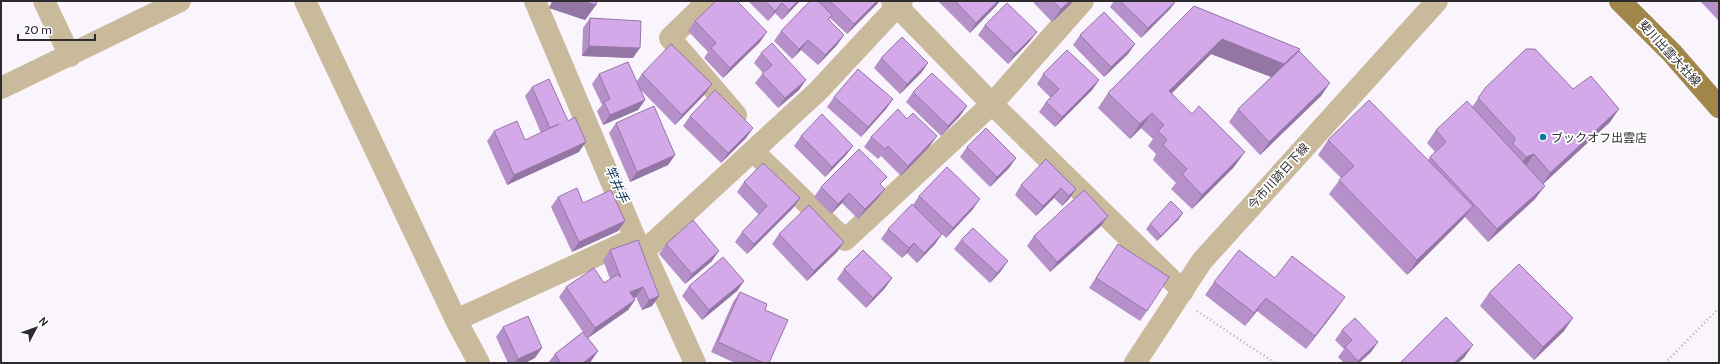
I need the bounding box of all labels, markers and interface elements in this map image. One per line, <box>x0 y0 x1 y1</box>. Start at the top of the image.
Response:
scale bar <box>18 16 95 42</box>
street label: 斐川出雲大社線 <box>1636 17 1704 89</box>
text: 20 m <box>24 22 52 37</box>
place label: ブックオフ出雲店 <box>1551 130 1647 145</box>
marker: ブックオフ出雲店 <box>1538 132 1548 142</box>
street label: 今市川跡日下線 <box>1244 140 1312 212</box>
water label: 竿井手 <box>602 163 633 206</box>
north arrow <box>16 308 56 348</box>
text: N <box>36 314 51 329</box>

